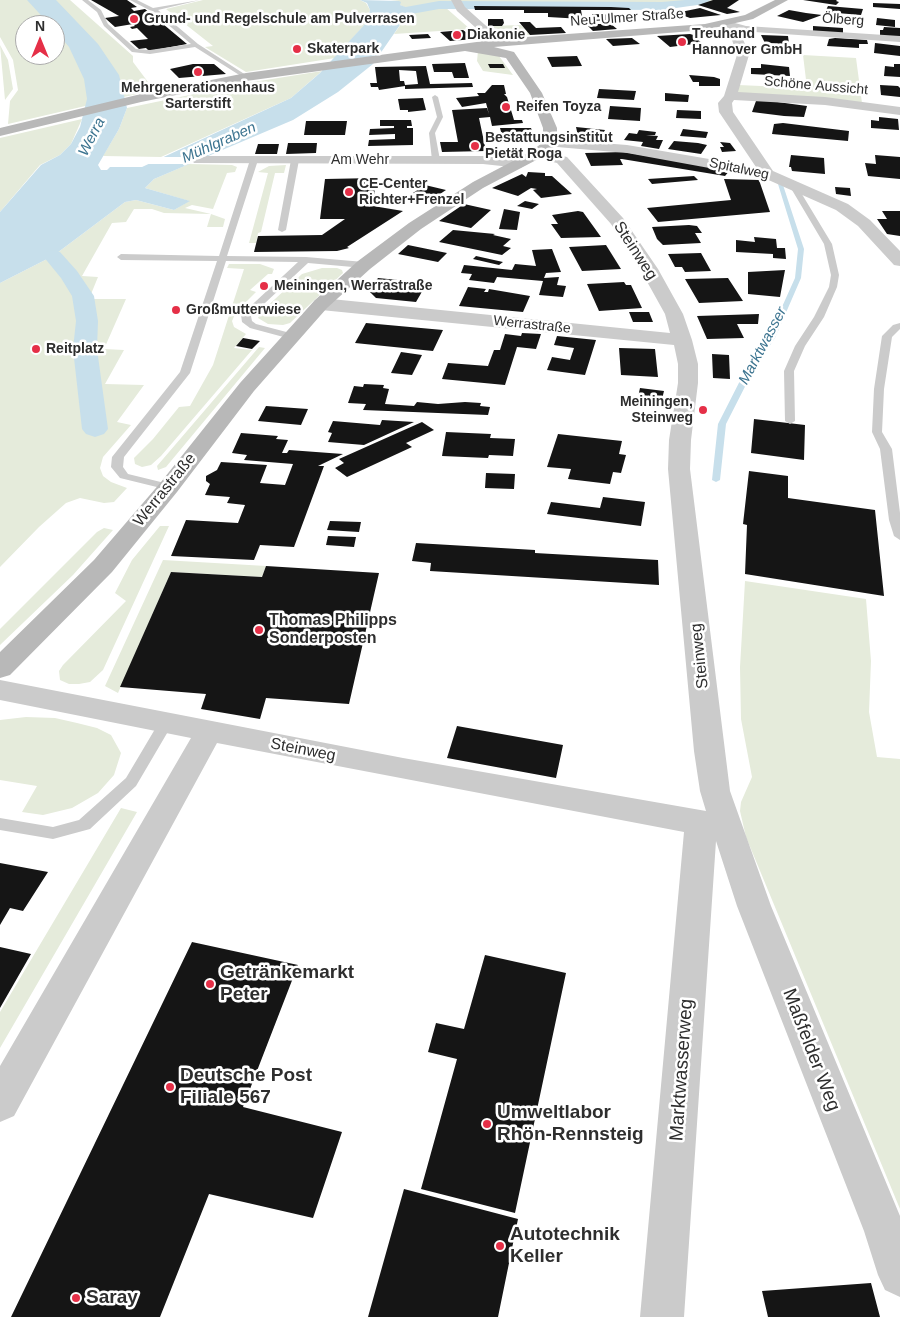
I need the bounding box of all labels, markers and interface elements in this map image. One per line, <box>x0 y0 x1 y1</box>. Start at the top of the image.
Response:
street label: Neu-Ulmer Straße <box>570 6 684 30</box>
street label: Ölberg <box>821 10 865 30</box>
place label: Grund- und Regelschule am Pulverrasen <box>144 11 415 27</box>
marker: Grund- und Regelschule am Pulverrasen <box>128 13 140 25</box>
north arrow <box>15 15 65 65</box>
text: N <box>35 18 45 34</box>
place label: Treuhand Hannover GmbH <box>692 26 802 58</box>
place label: Diakonie <box>467 27 525 43</box>
marker: Diakonie <box>451 29 463 41</box>
marker: Treuhand Hannover GmbH <box>676 36 688 48</box>
place label: Skaterpark <box>307 41 379 57</box>
marker: Skaterpark <box>291 43 303 55</box>
marker: Mehrgenerationenhaus Sarterstift <box>192 66 204 78</box>
street label: Schöne Aussicht <box>763 73 869 99</box>
place label: Mehrgenerationenhaus Sarterstift <box>121 80 275 112</box>
place label: Reifen Toyza <box>516 99 601 115</box>
marker: Reifen Toyza <box>500 101 512 113</box>
water label: Werra <box>75 115 109 159</box>
water label: Mühlgraben <box>179 119 259 167</box>
place label: Bestattungsinstitut Pietät Roga <box>485 130 613 162</box>
marker: Bestattungsinstitut Pietät Roga <box>469 140 481 152</box>
street label: Am Wehr <box>331 152 389 168</box>
street label: Spitalweg <box>708 154 770 184</box>
place label: CE-Center Richter+Frenzel <box>359 176 464 208</box>
marker: CE-Center Richter+Frenzel <box>343 186 355 198</box>
street label: Steinweg <box>609 218 661 284</box>
place label: Meiningen, Werrastraße <box>274 278 432 294</box>
marker: Meiningen, Werrastraße <box>258 280 270 292</box>
place label: Großmutterwiese <box>186 302 301 318</box>
marker: Großmutterwiese <box>170 304 182 316</box>
water label: Marktwasser <box>735 304 791 388</box>
street label: Werrastraße <box>493 313 571 337</box>
place label: Reitplatz <box>46 341 104 357</box>
marker: Reitplatz <box>30 343 42 355</box>
place label: Meiningen, Steinweg <box>620 394 693 427</box>
marker: Meiningen, Steinweg <box>697 404 709 416</box>
street label: Werrastraße <box>130 450 200 530</box>
place label: Thomas Philipps Sonderposten <box>269 611 397 649</box>
street label: Steinweg <box>687 622 713 690</box>
marker: Thomas Philipps Sonderposten <box>253 624 265 636</box>
street label: Steinweg <box>269 734 337 766</box>
place label: Getränkemarkt Peter <box>220 962 354 1006</box>
marker: Getränkemarkt Peter <box>204 978 216 990</box>
street label: Maßfelder Weg <box>777 985 845 1115</box>
street label: Marktwasserweg <box>666 998 698 1142</box>
place label: Deutsche Post Filiale 567 <box>180 1065 312 1109</box>
marker: Deutsche Post Filiale 567 <box>164 1081 176 1093</box>
place label: Umweltlabor Rhön-Rennsteig <box>497 1102 644 1146</box>
marker: Umweltlabor Rhön-Rennsteig <box>481 1118 493 1130</box>
place label: Autotechnik Keller <box>510 1224 620 1268</box>
marker: Autotechnik Keller <box>494 1240 506 1252</box>
place label: Saray <box>86 1287 138 1309</box>
marker: Saray <box>70 1292 82 1304</box>

